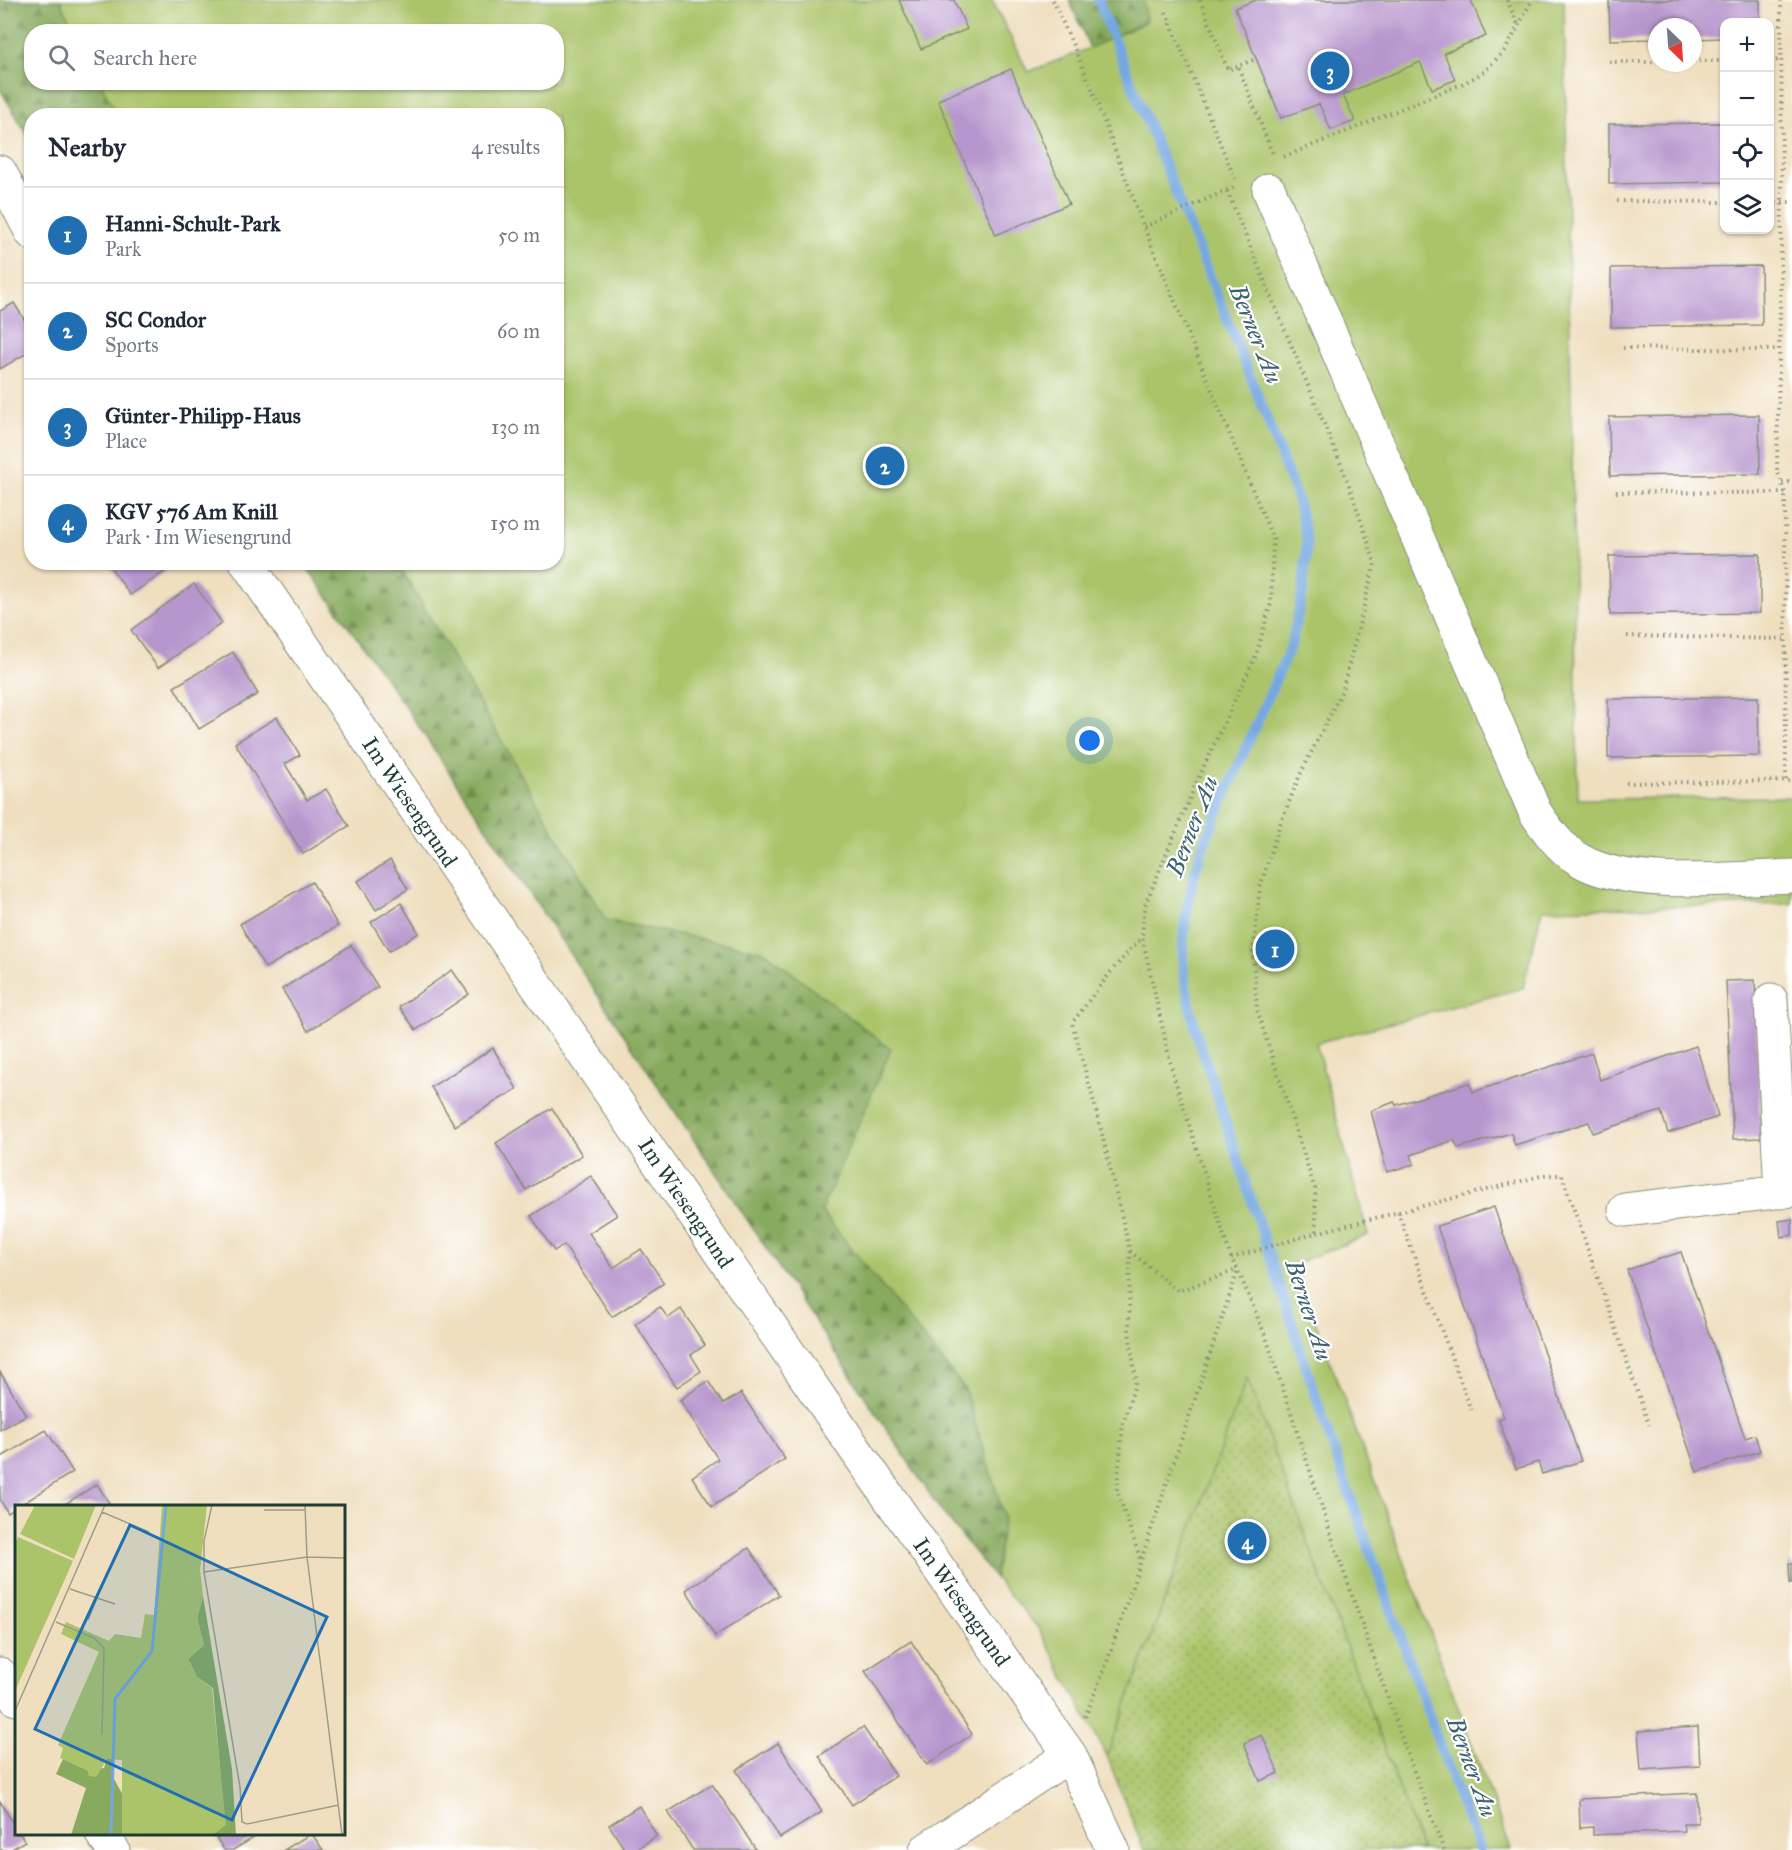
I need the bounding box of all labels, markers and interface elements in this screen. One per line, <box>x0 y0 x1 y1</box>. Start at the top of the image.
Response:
north arrow <box>1648 18 1702 72</box>
map controls <box>1720 18 1774 234</box>
button: + <box>1720 18 1774 72</box>
search box <box>24 24 564 90</box>
icon: search <box>45 41 78 74</box>
text: Search here <box>93 44 197 71</box>
pin: 3 <box>1310 48 1350 94</box>
button: − <box>1720 72 1774 126</box>
button: locate <box>1720 126 1774 180</box>
text: Nearby <box>48 131 126 163</box>
text: 4 results <box>471 135 540 159</box>
button: layers <box>1720 180 1774 234</box>
text: Hanni-Schult-Park <box>105 210 280 237</box>
text: 1 <box>64 223 71 247</box>
text: 50 m <box>498 223 540 247</box>
text: Park <box>105 237 141 261</box>
water label: Berner Au <box>1222 279 1289 388</box>
text: SC Condor <box>105 306 206 333</box>
text: 2 <box>63 319 72 343</box>
text: 60 m <box>497 319 540 343</box>
text: Sports <box>105 333 159 357</box>
text: Günter-Philipp-Haus <box>105 402 301 429</box>
text: 3 <box>64 415 72 439</box>
text: 130 m <box>491 415 540 439</box>
text: Place <box>105 429 147 453</box>
pin: 2 <box>866 444 904 488</box>
text: KGV 576 Am Knill <box>105 498 277 525</box>
text: 4 <box>62 511 73 535</box>
text: 150 m <box>490 511 540 535</box>
text: Park · Im Wiesengrund <box>105 525 291 549</box>
your location <box>1075 726 1104 755</box>
street label: Im Wiesengrund <box>357 732 463 872</box>
water label: Berner Au <box>1159 772 1225 881</box>
pin: 1 <box>1256 926 1294 972</box>
street label: Im Wiesengrund <box>633 1133 739 1273</box>
water label: Berner Au <box>1278 1255 1339 1364</box>
inset map <box>15 1505 345 1835</box>
pin: 4 <box>1228 1518 1266 1564</box>
street label: Im Wiesengrund <box>908 1532 1016 1672</box>
water label: Berner Au <box>1440 1712 1504 1821</box>

